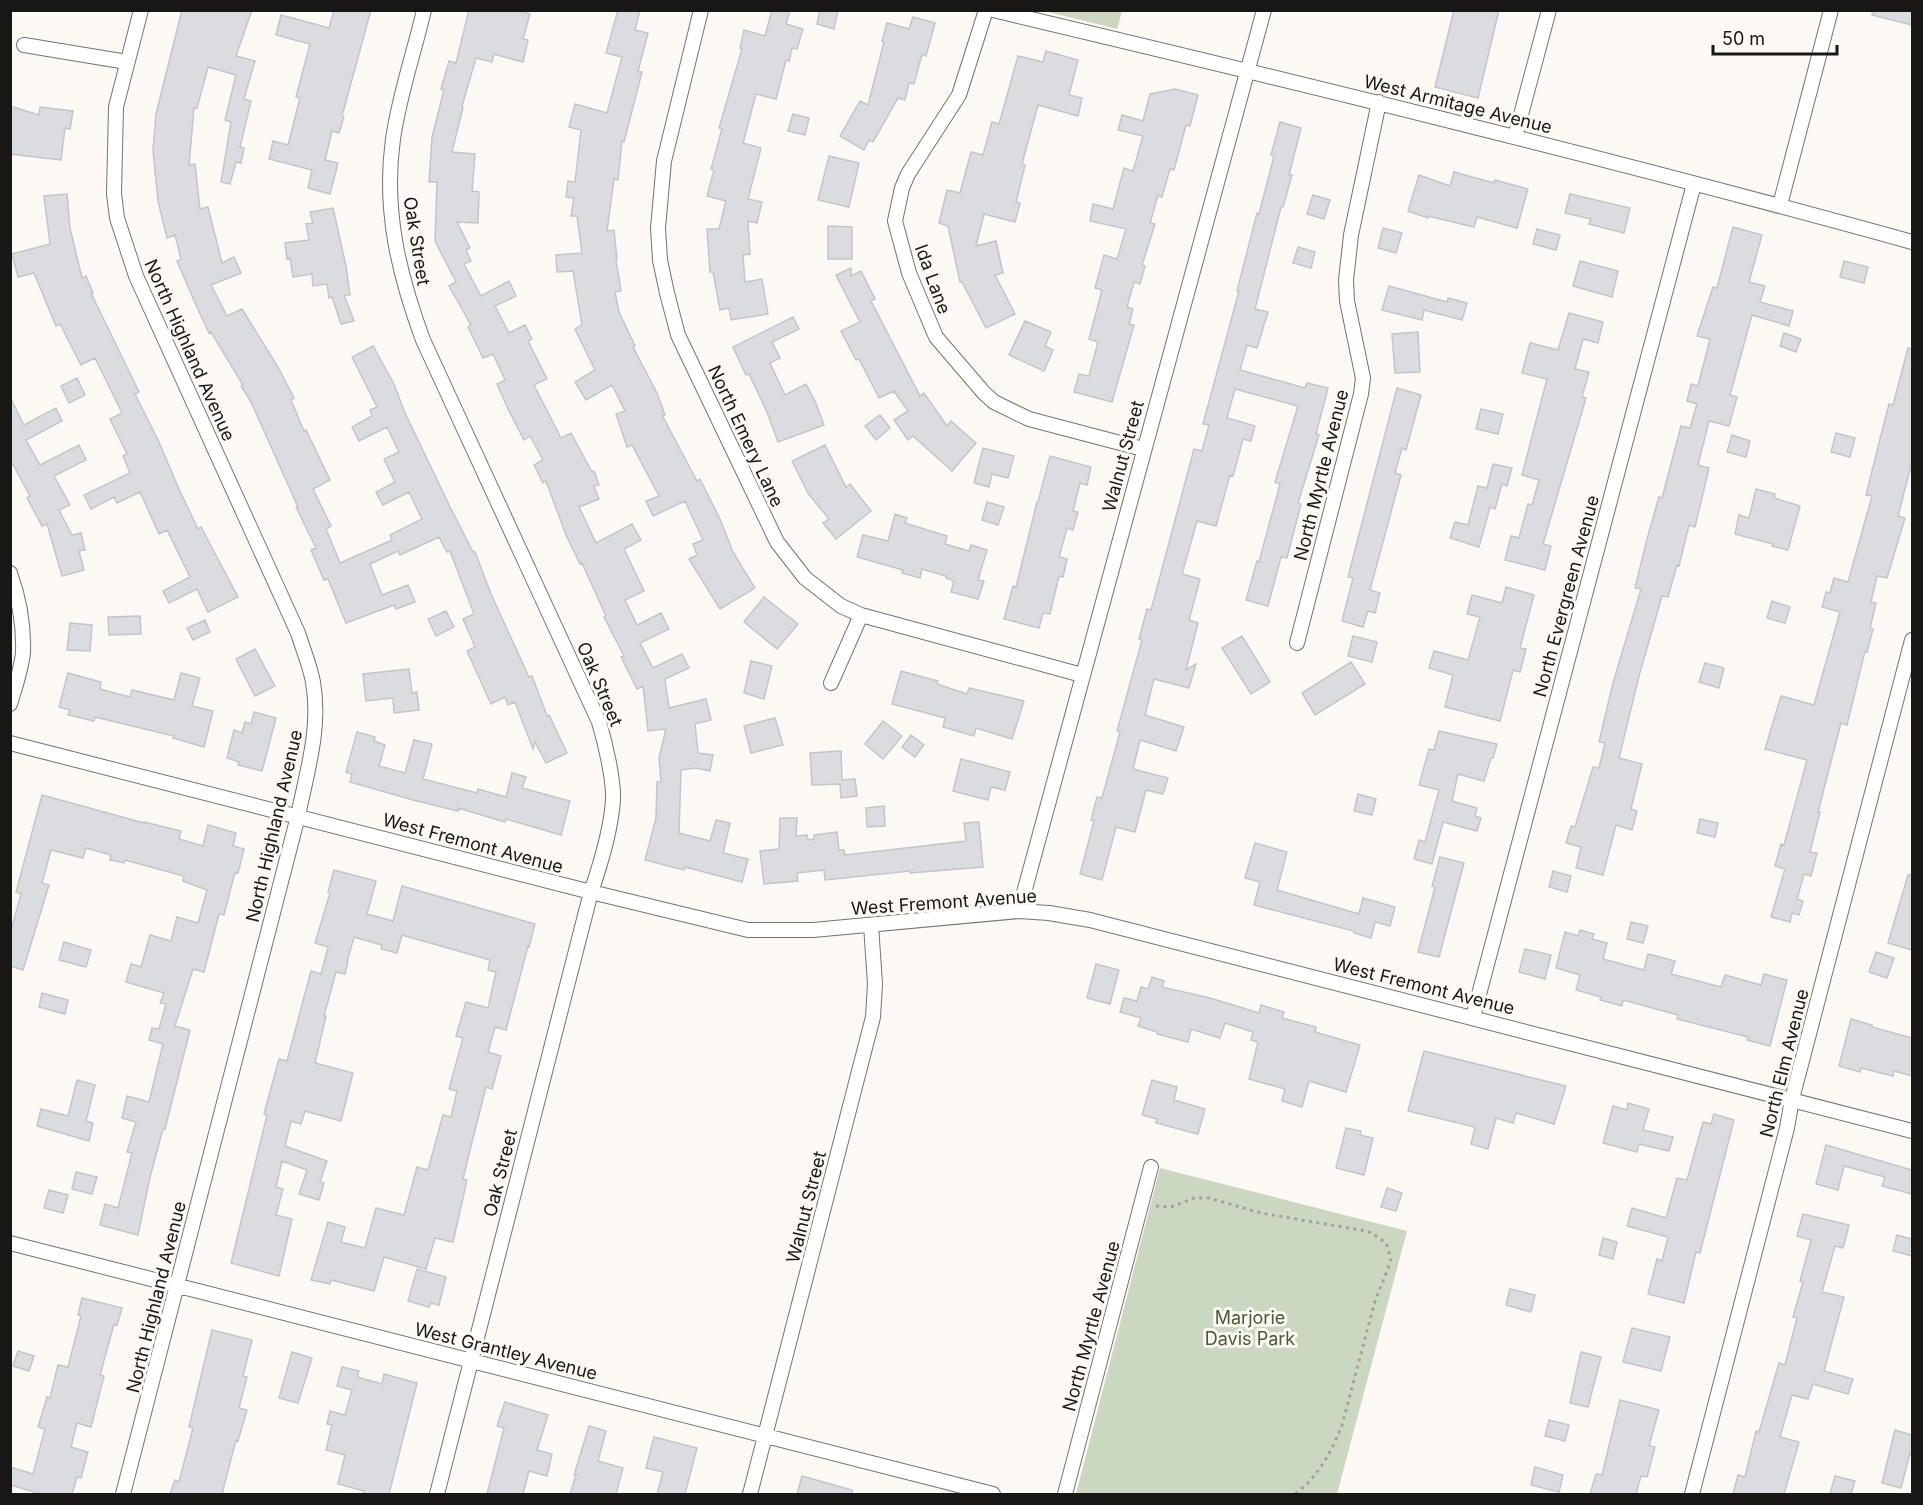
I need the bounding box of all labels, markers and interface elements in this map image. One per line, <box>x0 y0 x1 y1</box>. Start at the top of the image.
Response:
scale bar <box>1713 18 1838 56</box>
text: 50 m <box>1722 28 1765 49</box>
street label: West Armitage Avenue <box>1362 70 1554 138</box>
street label: Oak Street <box>400 195 434 287</box>
street label: Ida Lane <box>911 241 955 317</box>
street label: North Highland Avenue <box>140 256 240 444</box>
street label: North Emery Lane <box>704 362 788 510</box>
street label: North Myrtle Avenue <box>1290 387 1352 563</box>
street label: Walnut Street <box>1098 398 1148 514</box>
street label: North Evergreen Avenue <box>1529 493 1603 699</box>
street label: Oak Street <box>573 639 627 729</box>
street label: North Highland Avenue <box>242 728 306 924</box>
street label: West Fremont Avenue <box>380 809 566 877</box>
street label: West Fremont Avenue <box>850 885 1038 919</box>
street label: West Fremont Avenue <box>1331 953 1517 1019</box>
street label: North Elm Avenue <box>1755 987 1813 1139</box>
street label: Oak Street <box>479 1127 521 1219</box>
street label: Walnut Street <box>782 1149 830 1265</box>
street label: North Highland Avenue <box>122 1199 190 1395</box>
street label: North Myrtle Avenue <box>1058 1238 1124 1414</box>
park label: Marjorie Davis Park <box>1205 1307 1295 1349</box>
street label: West Grantley Avenue <box>412 1318 600 1384</box>

